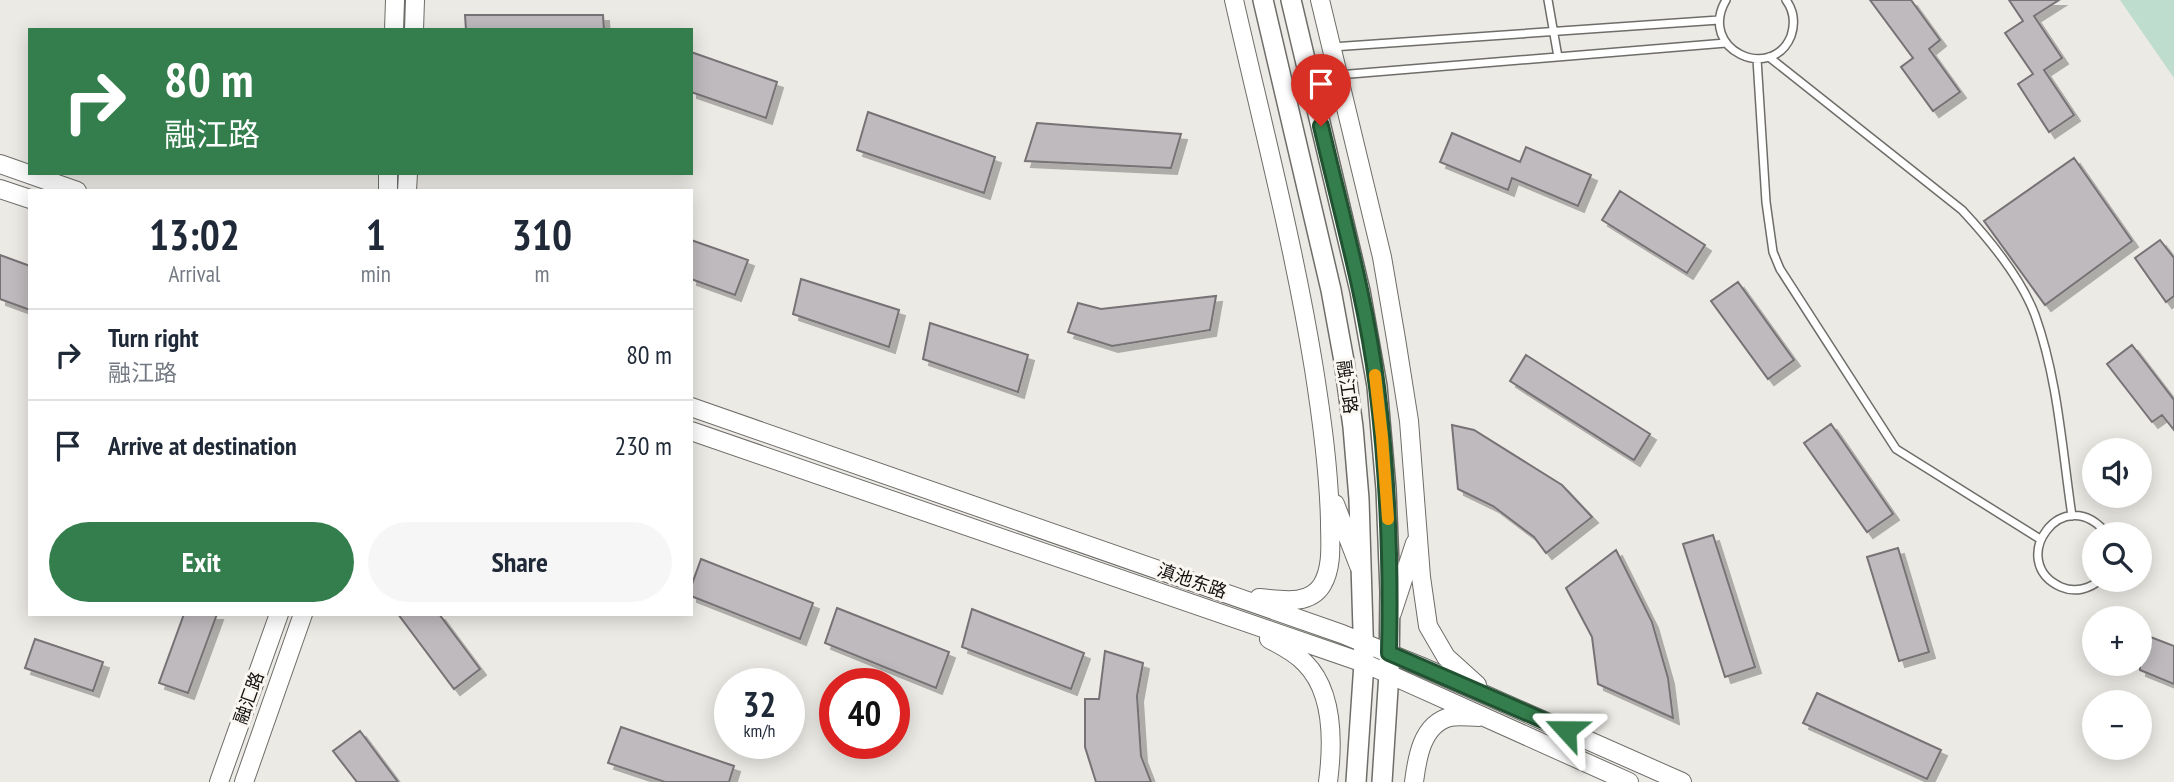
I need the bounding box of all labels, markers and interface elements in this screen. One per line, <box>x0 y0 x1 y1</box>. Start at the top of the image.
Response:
text: 80 m <box>164 47 253 111</box>
pin <box>1291 54 1351 126</box>
icon: right <box>49 56 140 147</box>
icon: arrive <box>1302 65 1340 103</box>
text: 融江路 <box>164 113 260 155</box>
text: 13:02 <box>149 207 240 262</box>
text: 1 <box>366 207 386 262</box>
text: 310 <box>512 207 572 262</box>
text: Arrival <box>168 259 220 288</box>
text: min <box>361 259 391 288</box>
text: m <box>534 259 549 288</box>
text: Turn right <box>108 321 199 354</box>
icon: right <box>49 336 87 374</box>
text: 80 m <box>626 338 672 371</box>
text: 融江路 <box>108 358 177 387</box>
street label: 融江路 <box>1332 359 1363 415</box>
icon: arrive <box>49 427 87 465</box>
text: Arrive at destination <box>108 429 297 462</box>
text: 230 m <box>614 429 672 462</box>
map controls <box>2082 438 2152 760</box>
button: sound <box>2082 438 2152 508</box>
button: Exit <box>49 522 354 602</box>
button: Share <box>368 522 672 602</box>
button: search <box>2082 522 2152 592</box>
street label: 滇池东路 <box>1154 558 1230 603</box>
button: + <box>2082 606 2152 676</box>
speed limit sign: 40 <box>819 668 910 759</box>
street label: 融汇路 <box>228 669 269 727</box>
text: 32 <box>743 681 776 727</box>
button: − <box>2082 690 2152 760</box>
position arrow <box>1529 693 1603 767</box>
text: km/h <box>744 719 775 742</box>

